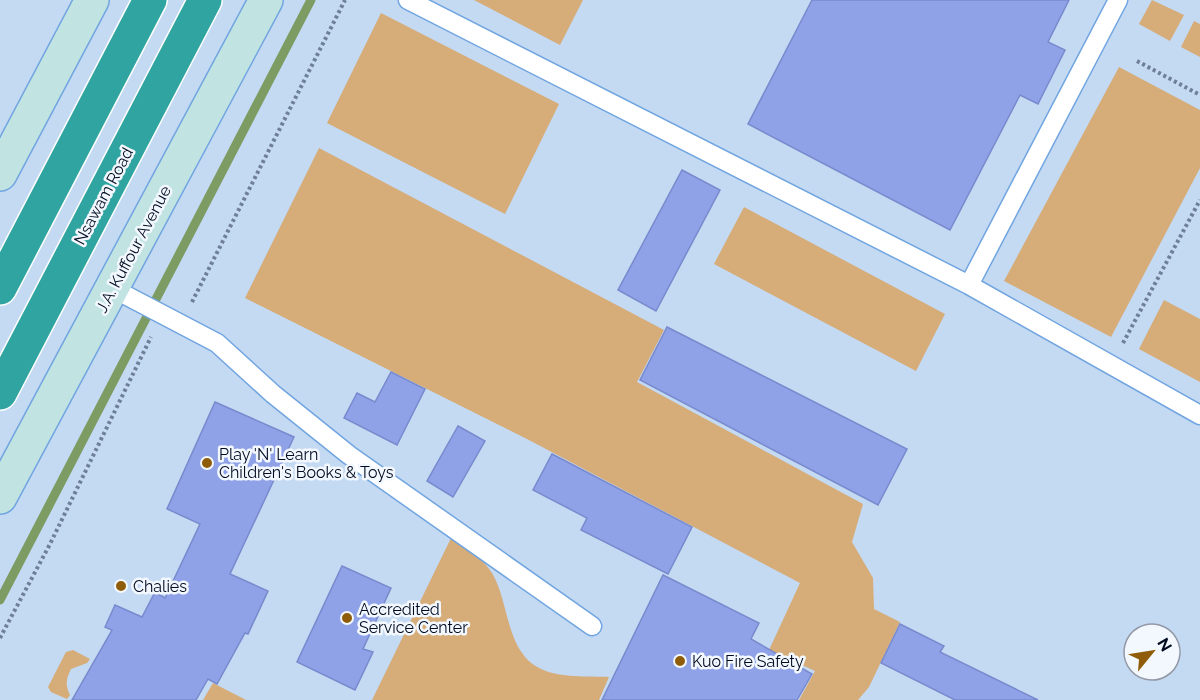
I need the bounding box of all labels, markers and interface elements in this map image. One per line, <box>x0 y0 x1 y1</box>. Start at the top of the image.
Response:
street label: Nsawam Road <box>70 144 137 248</box>
street label: J.A. Kuffour Avenue <box>92 182 175 316</box>
place label: Play 'N' Learn Children's Books & Toys <box>219 445 394 482</box>
marker: Play 'N' Learn Children's Books & Toys <box>200 456 214 470</box>
place label: Chalies <box>133 577 187 596</box>
marker: Chalies <box>114 579 128 593</box>
place label: Accredited Service Center <box>359 600 468 637</box>
marker: Accredited Service Center <box>340 611 354 625</box>
north arrow <box>1122 622 1182 682</box>
text: N <box>1153 635 1176 655</box>
place label: Kuo Fire Safety <box>692 652 804 671</box>
marker: Kuo Fire Safety <box>673 654 687 668</box>

